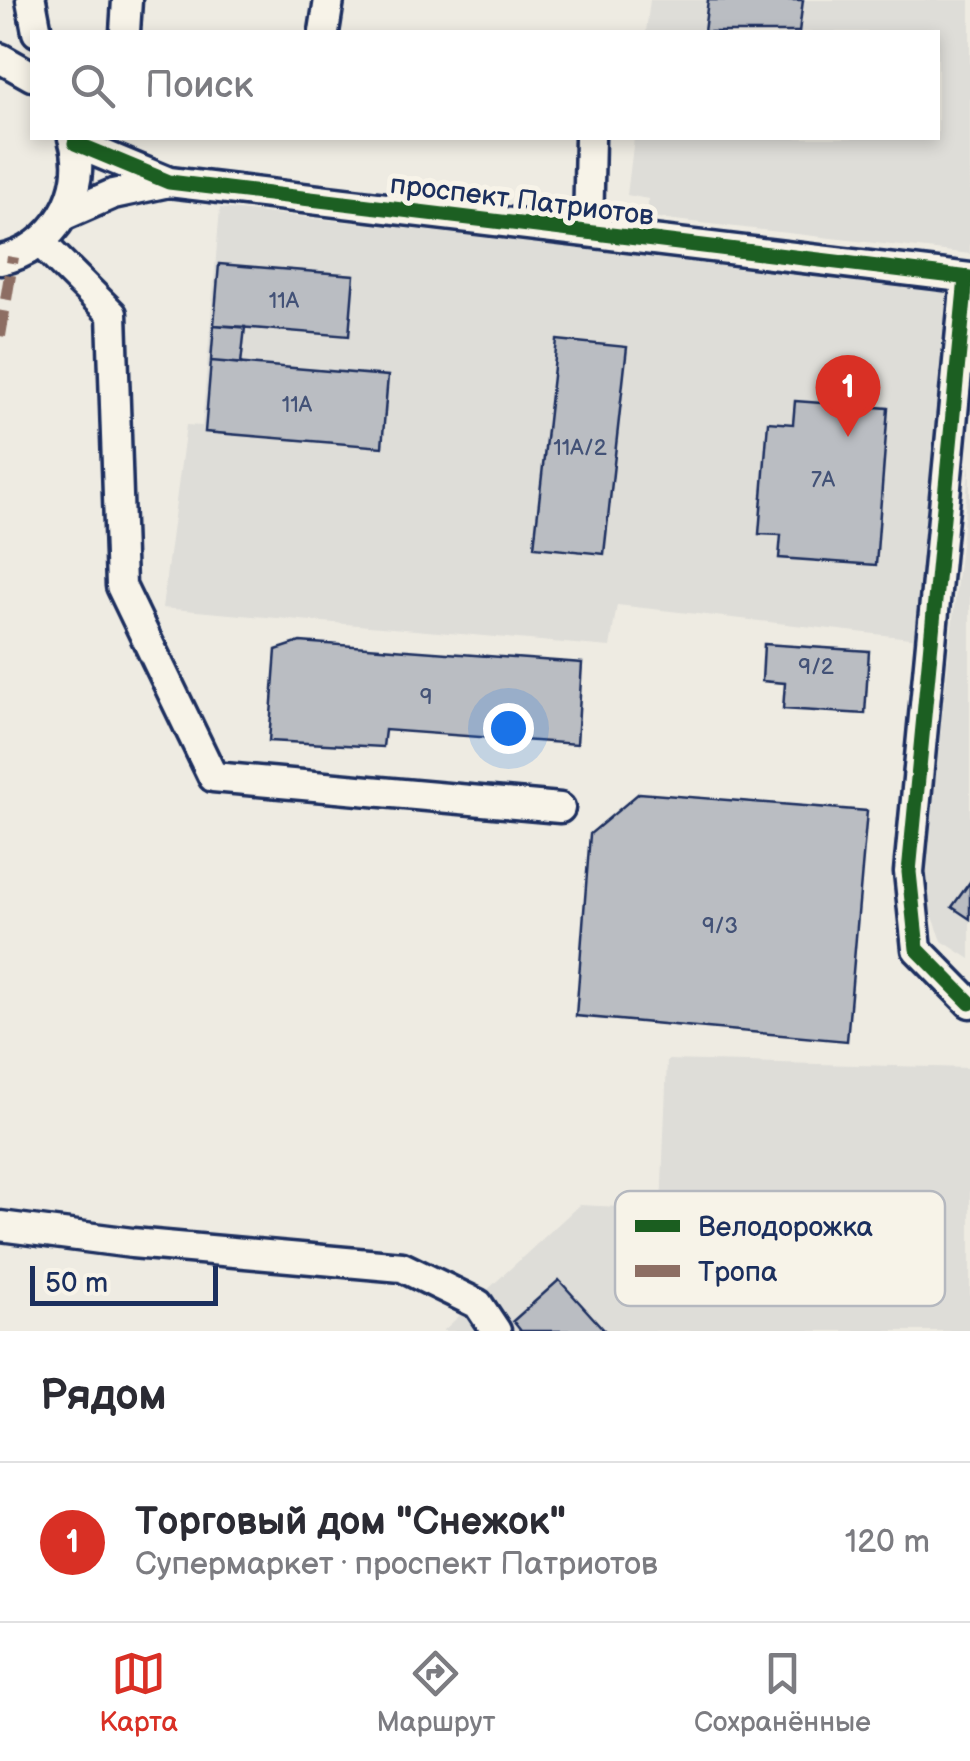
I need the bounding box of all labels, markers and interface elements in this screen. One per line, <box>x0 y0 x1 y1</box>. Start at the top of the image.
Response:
search box <box>30 30 940 140</box>
icon: search <box>65 58 120 113</box>
text: Поиск <box>145 63 253 108</box>
street label: проспект Патриотов <box>388 168 656 233</box>
house number: 11А <box>269 288 300 315</box>
pin: 1 <box>816 354 880 437</box>
house number: 11А <box>282 392 313 419</box>
house number: 11А/2 <box>553 435 607 462</box>
house number: 7А <box>811 467 836 494</box>
house number: 9/2 <box>798 654 834 681</box>
house number: 9 <box>420 684 432 711</box>
your location <box>483 703 534 754</box>
house number: 9/3 <box>702 913 738 940</box>
legend <box>615 1191 945 1306</box>
text: Велодорожка <box>698 1211 874 1244</box>
text: Тропа <box>698 1256 778 1289</box>
scale bar <box>30 1261 218 1306</box>
text: 50 m <box>45 1267 108 1300</box>
text: Рядом <box>40 1371 167 1422</box>
text: Торговый дом "Снежок" <box>135 1500 566 1545</box>
text: 1 <box>66 1523 79 1562</box>
text: 120 m <box>845 1523 930 1562</box>
text: Супермаркет · проспект Патриотов <box>135 1545 658 1584</box>
tab: Карта <box>99 1646 178 1739</box>
tab: Маршрут <box>376 1646 496 1739</box>
tab: Сохранённые <box>694 1646 871 1739</box>

